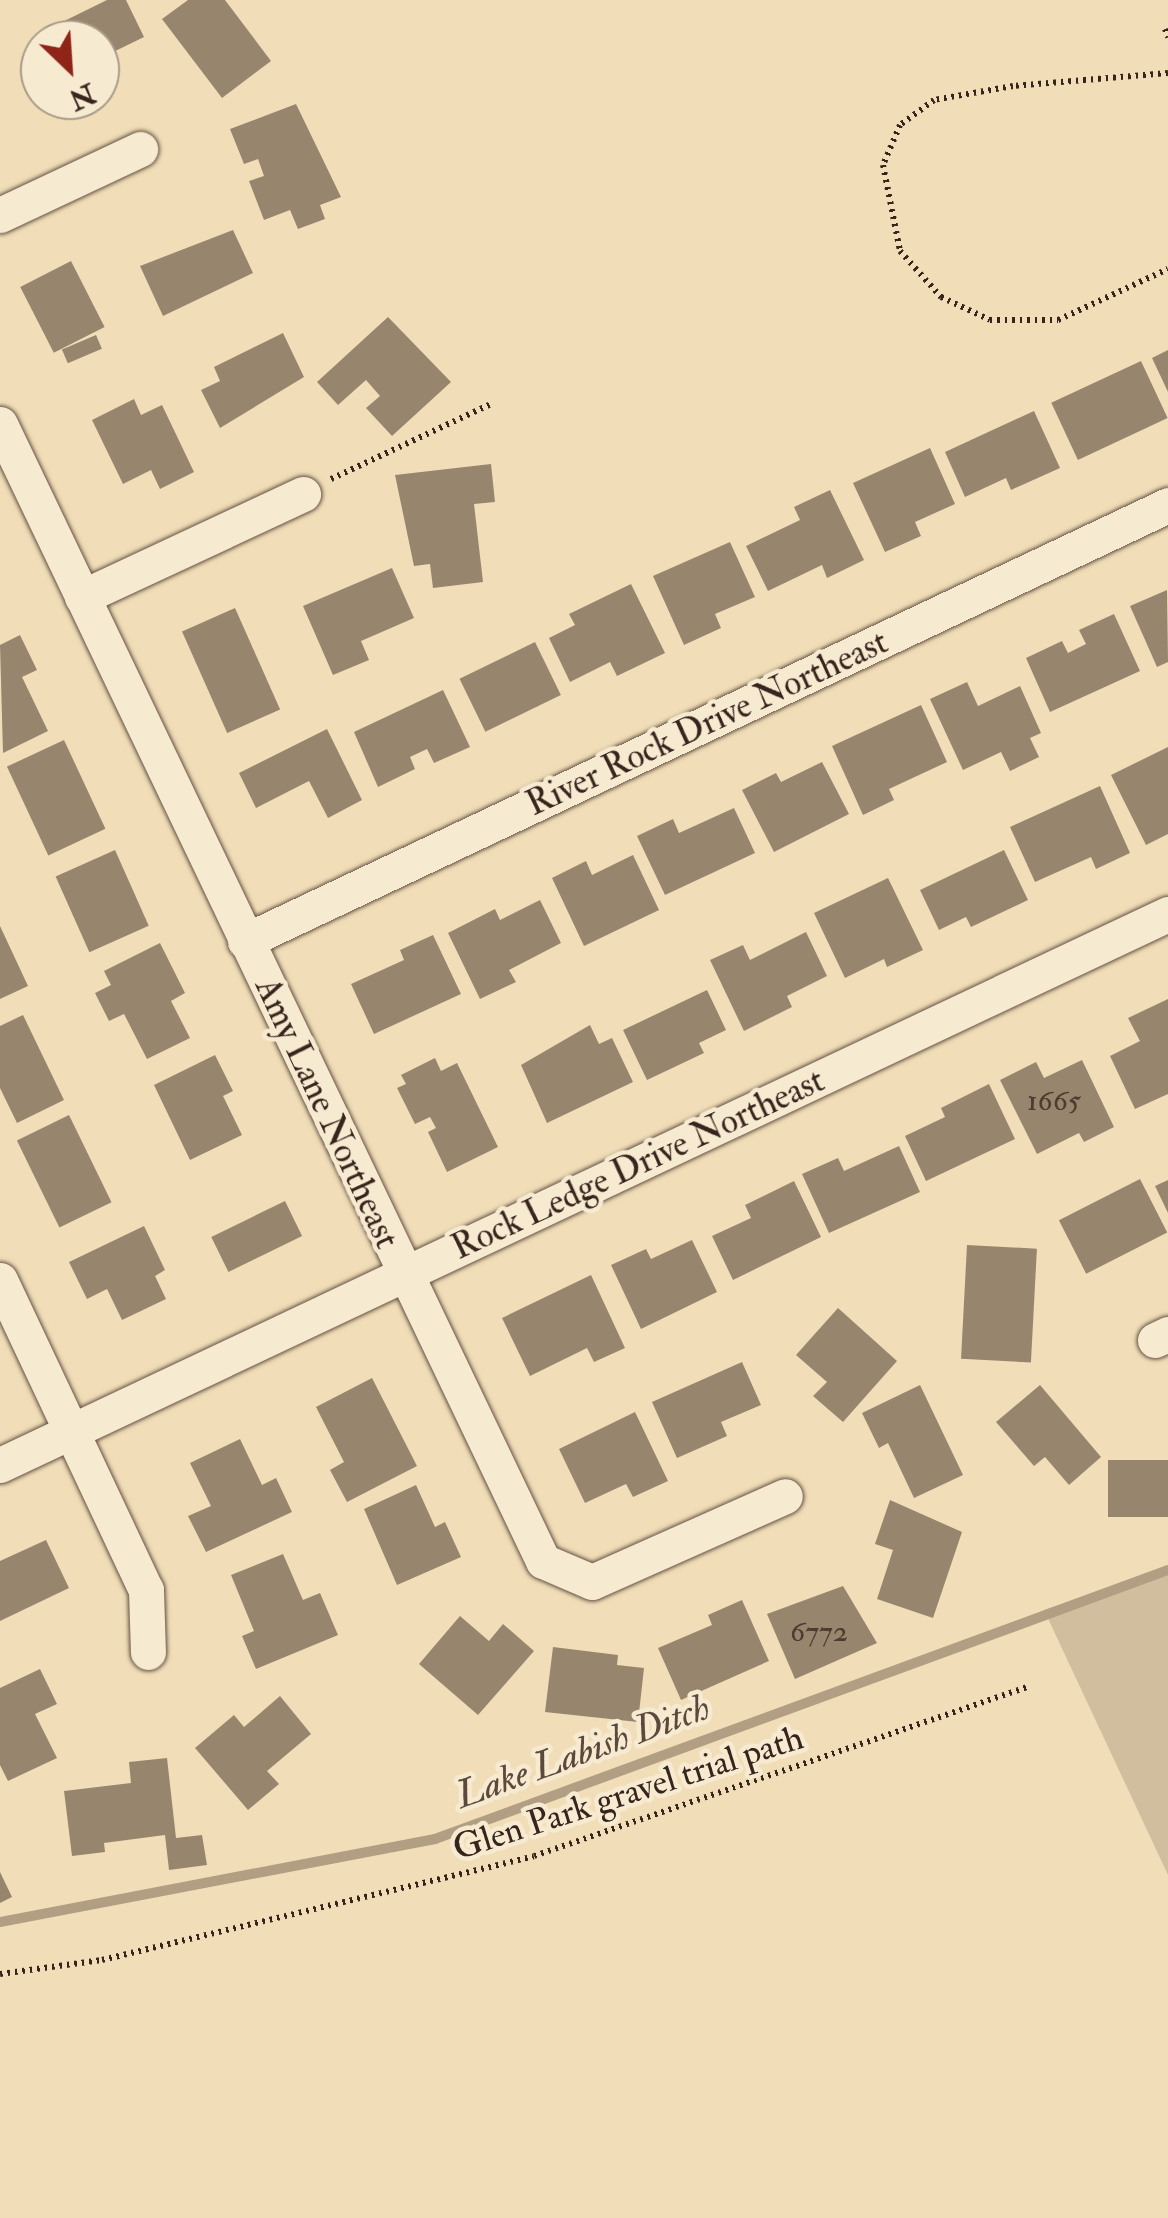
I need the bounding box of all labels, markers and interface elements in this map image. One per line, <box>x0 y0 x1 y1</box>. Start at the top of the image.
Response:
north arrow <box>20 20 120 120</box>
text: N <box>63 75 101 117</box>
street label: River Rock Drive Northeast <box>520 621 894 825</box>
street label: Amy Lane Northeast <box>246 971 408 1255</box>
street label: Rock Ledge Drive Northeast <box>445 1059 831 1269</box>
house number: 1665 <box>1027 1083 1081 1119</box>
house number: 6772 <box>790 1614 848 1650</box>
water label: Lake Labish Ditch <box>450 1685 716 1819</box>
street label: Glen Park gravel trial path <box>448 1717 808 1869</box>

